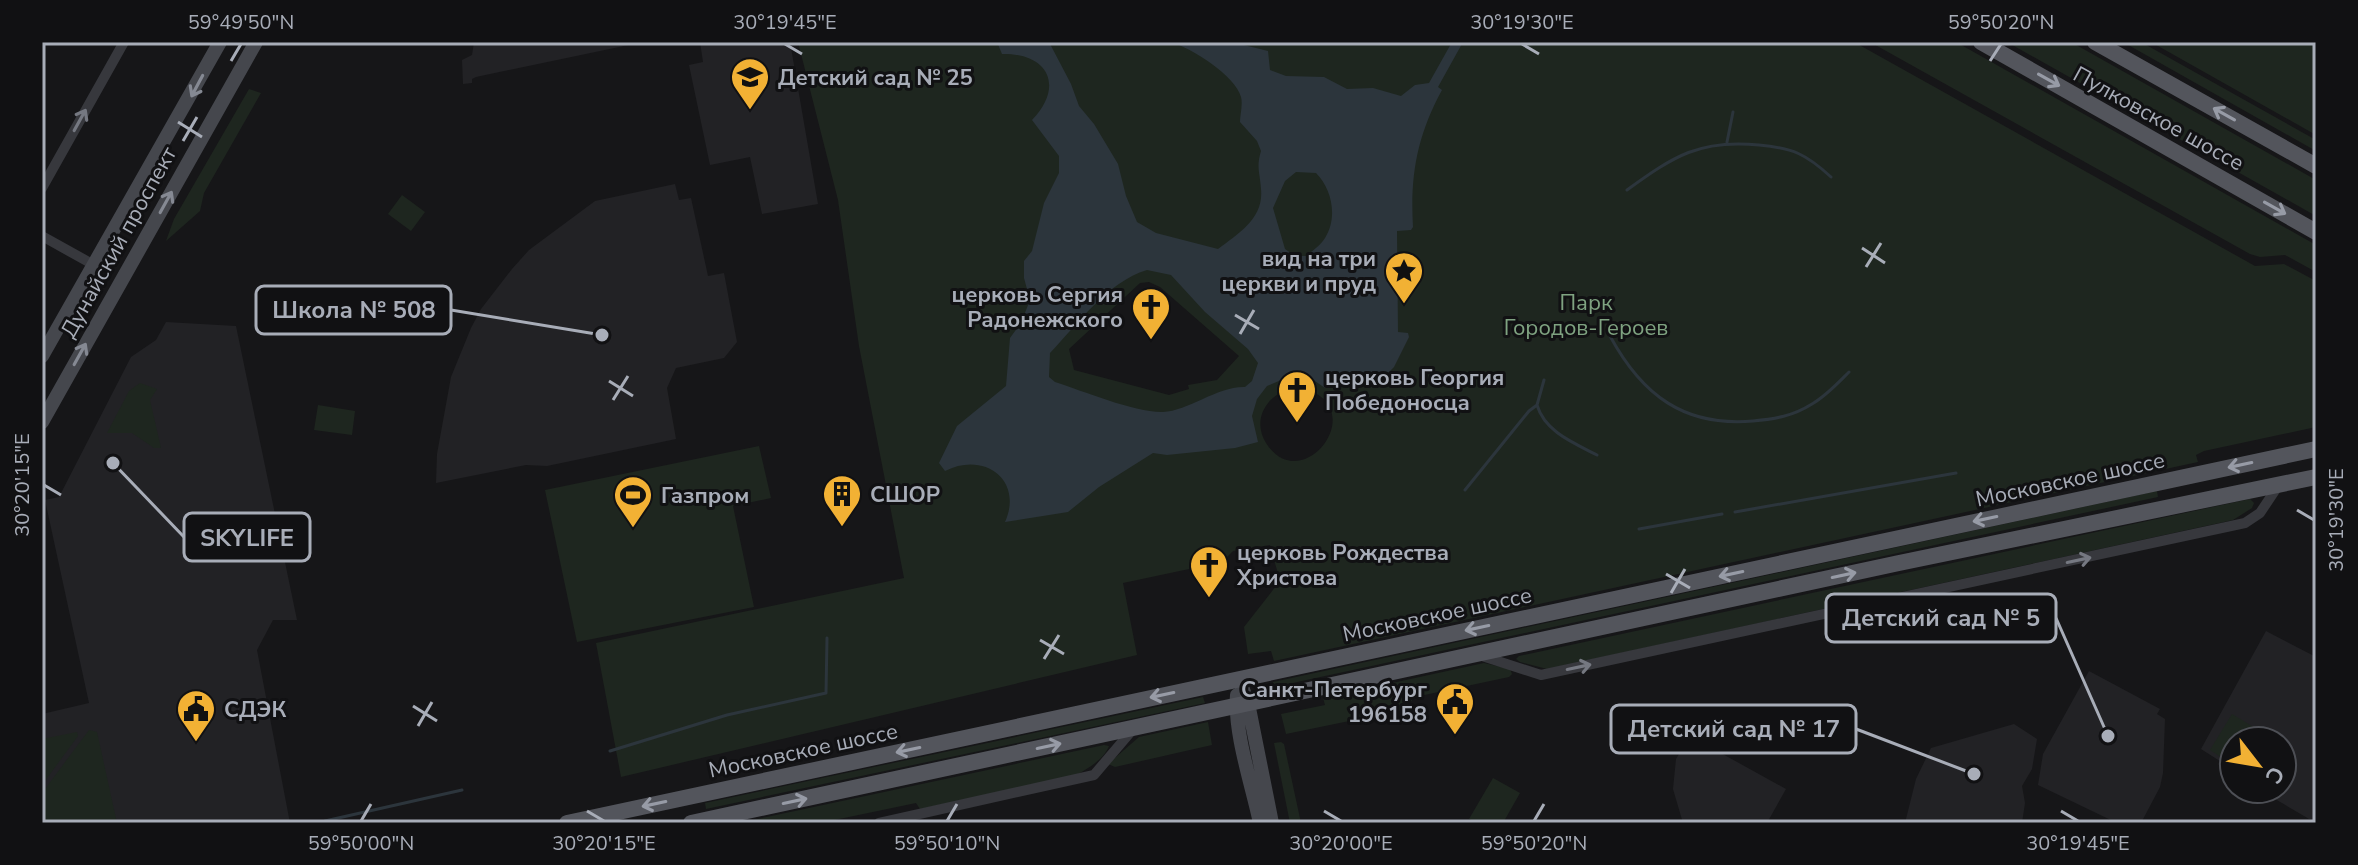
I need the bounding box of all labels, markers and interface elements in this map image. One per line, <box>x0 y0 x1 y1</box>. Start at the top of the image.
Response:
text: 59°49'50"N <box>188 9 294 36</box>
text: 30°19'45"E <box>733 9 837 36</box>
text: 30°19'30"E <box>1470 9 1574 36</box>
text: 59°50'20"N <box>1948 9 2054 36</box>
school or university icon: Детский сад № 25 <box>729 56 771 111</box>
street label: Пулковское шоссе <box>2068 59 2249 178</box>
place label: Детский сад № 25 <box>778 63 973 93</box>
one-way arrow <box>2036 73 2060 89</box>
one-way arrow <box>188 74 204 97</box>
one-way arrow <box>2212 106 2236 121</box>
one-way arrow <box>72 109 88 132</box>
street label: Дунайский проспект <box>54 141 184 343</box>
one-way arrow <box>158 191 174 214</box>
one-way arrow <box>2263 200 2286 216</box>
place label: вид на три церкви и пруд <box>1222 244 1376 299</box>
place icon: вид на три церкви и пруд <box>1383 250 1425 305</box>
place label: церковь Сергия Радонежского <box>952 280 1123 335</box>
callout: Школа № 508 <box>256 286 451 334</box>
church icon: церковь Сергия Радонежского <box>1130 286 1172 341</box>
park label: Парк Городов-Героев <box>1504 288 1668 343</box>
text: Школа № 508 <box>272 294 436 326</box>
one-way arrow <box>73 343 88 367</box>
place label: церковь Георгия Победоносца <box>1325 363 1504 418</box>
church icon: церковь Георгия Победоносца <box>1276 369 1318 424</box>
text: 30°20'15"E <box>9 433 36 537</box>
street label: Московское шоссе <box>1973 445 2167 515</box>
one-way arrow <box>2227 458 2253 473</box>
text: 30°19'30"E <box>2323 468 2350 572</box>
building icon: СШОР <box>821 473 863 528</box>
sports icon: Газпром <box>612 474 654 529</box>
place label: СШОР <box>870 480 940 510</box>
place label: Газпром <box>661 481 749 511</box>
one-way arrow <box>1973 512 1999 527</box>
callout: SKYLIFE <box>184 513 310 561</box>
text: SKYLIFE <box>200 522 294 554</box>
place label: церковь Рождества Христова <box>1236 538 1449 593</box>
church icon: церковь Рождества Христова <box>1188 544 1230 599</box>
one-way arrow <box>2066 552 2092 567</box>
one-way arrow <box>1831 566 1857 581</box>
one-way arrow <box>1719 567 1745 582</box>
street label: Московское шоссе <box>1340 580 1534 650</box>
callout: Детский сад № 5 <box>1826 594 2056 642</box>
text: Детский сад № 5 <box>1842 602 2040 634</box>
one-way arrow <box>1465 621 1490 636</box>
one-way arrow <box>1565 659 1591 674</box>
place label: Санкт-Петербург 196158 <box>1241 675 1427 730</box>
public building icon: Санкт-Петербург 196158 <box>1434 681 1476 736</box>
public building icon: СДЭК <box>175 688 217 743</box>
one-way arrow <box>1150 688 1176 703</box>
place label: СДЭК <box>224 695 286 725</box>
callout: Детский сад № 17 <box>1611 705 1856 753</box>
text: Детский сад № 17 <box>1628 713 1840 745</box>
street label: Московское шоссе <box>706 716 900 786</box>
north arrow <box>2218 725 2298 805</box>
one-way arrow <box>1036 738 1061 753</box>
one-way arrow <box>896 743 921 758</box>
text: С <box>2258 761 2291 789</box>
one-way arrow <box>782 793 807 808</box>
one-way arrow <box>642 797 667 812</box>
text: 59°50'00"N <box>308 830 414 857</box>
text: 30°20'15"E <box>552 830 656 857</box>
text: 59°50'10"N <box>894 830 1000 857</box>
text: 30°20'00"E <box>1289 830 1393 857</box>
text: 59°50'20"N <box>1481 830 1587 857</box>
text: 30°19'45"E <box>2026 830 2130 857</box>

